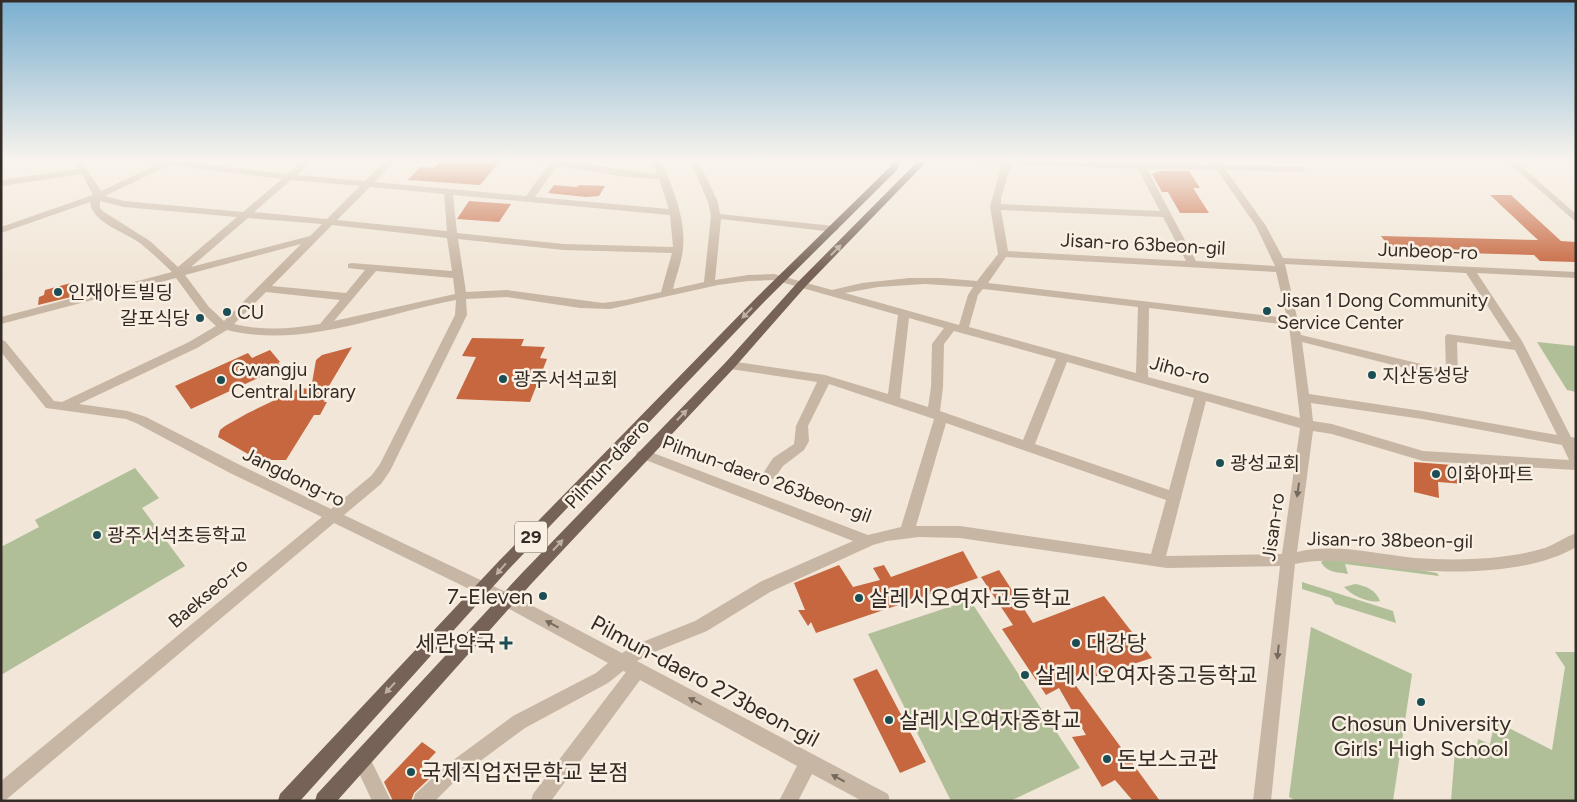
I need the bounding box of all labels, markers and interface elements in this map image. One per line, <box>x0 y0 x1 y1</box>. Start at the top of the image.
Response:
street label: Jisan-ro 63beon-gil <box>1060 228 1226 260</box>
street label: Junbeop-ro <box>1378 238 1478 264</box>
one-way arrow <box>830 244 842 256</box>
place label: 인재아트빌딩 <box>68 281 173 304</box>
marker: 인재아트빌딩 <box>52 286 64 298</box>
place label: Jisan 1 Dong Community Service Center <box>1277 289 1488 334</box>
place label: CU <box>237 301 264 324</box>
marker: Jisan 1 Dong Community Service Center <box>1261 305 1273 317</box>
marker: CU <box>221 306 233 318</box>
place label: 갈포식당 <box>120 307 190 330</box>
one-way arrow <box>741 307 753 319</box>
marker: 갈포식당 <box>194 312 206 324</box>
street label: Jiho-ro <box>1147 351 1213 389</box>
place label: Gwangju Central Library <box>231 358 356 403</box>
place label: 지산동성당 <box>1382 364 1469 387</box>
place label: 광주서석교회 <box>513 368 618 391</box>
marker: 지산동성당 <box>1366 369 1378 381</box>
marker: 광주서석교회 <box>497 373 509 385</box>
marker: Gwangju Central Library <box>215 374 227 386</box>
one-way arrow <box>675 409 687 421</box>
street label: Pilmun-daero <box>560 415 654 513</box>
street label: Pilmun-daero 263beon-gil <box>659 430 875 528</box>
street label: Jangdong-ro <box>239 442 349 512</box>
place label: 광성교회 <box>1230 452 1300 475</box>
marker: 광성교회 <box>1214 457 1226 469</box>
place label: 이화아파트 <box>1446 463 1533 486</box>
marker: 이화아파트 <box>1430 468 1442 480</box>
one-way arrow <box>1294 483 1302 499</box>
street label: Jisan-ro <box>1257 491 1289 563</box>
road number: 29 <box>515 522 547 552</box>
place label: 광주서석초등학교 <box>107 524 247 547</box>
street label: Jisan-ro 38beon-gil <box>1307 527 1473 553</box>
marker: 광주서석초등학교 <box>91 529 103 541</box>
one-way arrow <box>552 539 564 551</box>
street label: Baekseo-ro <box>164 553 252 633</box>
one-way arrow <box>495 563 506 576</box>
place label: 7-Eleven <box>447 583 533 610</box>
place label: 살레시오여자고등학교 <box>869 585 1071 612</box>
marker: 7-Eleven <box>537 590 549 602</box>
marker: 살레시오여자고등학교 <box>853 592 865 604</box>
street label: Pilmun-daero 273beon-gil <box>586 609 824 753</box>
one-way arrow <box>545 620 558 629</box>
place label: 세란약국 <box>415 630 496 657</box>
place label: 대강당 <box>1086 630 1147 657</box>
marker: 세란약국 <box>500 637 512 649</box>
marker: 대강당 <box>1070 637 1082 649</box>
one-way arrow <box>1274 644 1282 660</box>
place label: 살레시오여자중고등학교 <box>1035 662 1258 689</box>
marker: 살레시오여자중고등학교 <box>1019 669 1031 681</box>
one-way arrow <box>384 682 396 694</box>
marker: Chosun University Girls' High School <box>1415 696 1427 708</box>
one-way arrow <box>688 697 702 705</box>
place label: 살레시오여자중학교 <box>899 707 1081 734</box>
place label: Chosun University Girls' High School <box>1331 710 1511 762</box>
marker: 살레시오여자중학교 <box>883 714 895 726</box>
place label: 돈보스코관 <box>1117 746 1218 773</box>
marker: 돈보스코관 <box>1101 753 1113 765</box>
place label: 국제직업전문학교 본점 <box>421 759 629 786</box>
marker: 국제직업전문학교 본점 <box>405 766 417 778</box>
one-way arrow <box>831 774 846 782</box>

